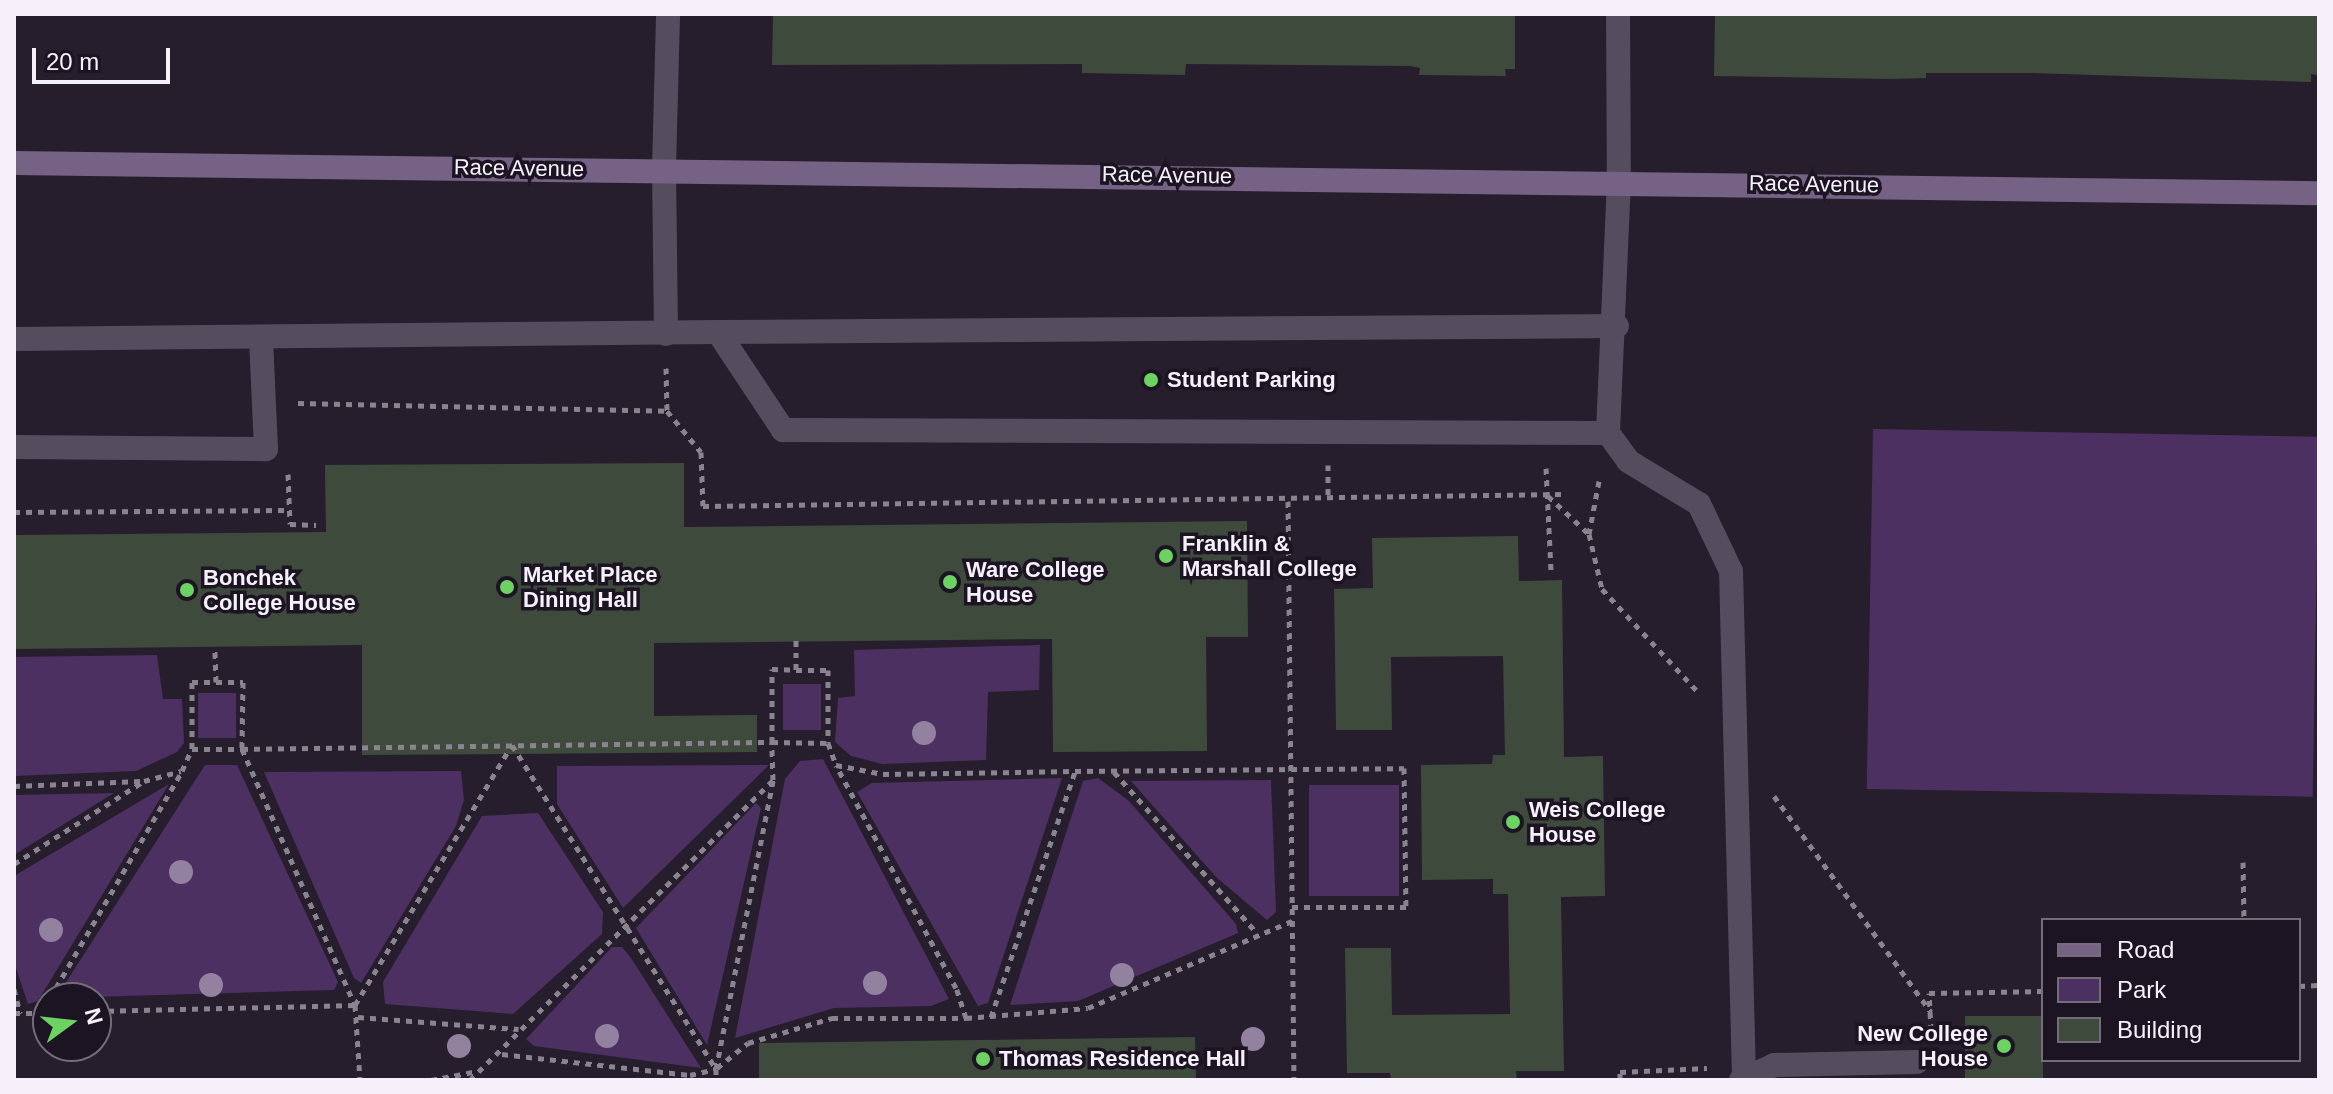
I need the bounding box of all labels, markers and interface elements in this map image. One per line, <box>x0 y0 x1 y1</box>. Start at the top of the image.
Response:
scale bar <box>36 32 174 82</box>
text: 20 m <box>46 48 99 75</box>
street label: Race Avenue <box>453 154 585 182</box>
street label: Race Avenue <box>1101 161 1233 189</box>
street label: Race Avenue <box>1748 170 1880 198</box>
place label: Student Parking <box>1167 367 1336 393</box>
marker: Student Parking <box>1142 371 1160 389</box>
place label: Franklin & Marshall College <box>1182 530 1357 582</box>
marker: Franklin & Marshall College <box>1157 547 1175 565</box>
place label: Ware College House <box>966 556 1105 608</box>
place label: Market Place Dining Hall <box>523 561 658 612</box>
place label: Bonchek College House <box>203 564 356 616</box>
marker: Ware College House <box>941 573 959 591</box>
marker: Market Place Dining Hall <box>498 578 516 596</box>
marker: Bonchek College House <box>178 581 196 599</box>
place label: Weis College House <box>1529 796 1666 848</box>
marker: Weis College House <box>1504 813 1522 831</box>
legend <box>2041 918 2301 1062</box>
text: Road <box>2117 936 2174 963</box>
text: Park <box>2117 976 2166 1003</box>
north arrow <box>32 982 112 1062</box>
text: N <box>80 1005 108 1027</box>
text: Building <box>2117 1016 2202 1043</box>
place label: New College House <box>1857 1020 1988 1072</box>
marker: New College House <box>1995 1037 2013 1055</box>
place label: Thomas Residence Hall <box>999 1046 1246 1072</box>
marker: Thomas Residence Hall <box>974 1050 992 1068</box>

